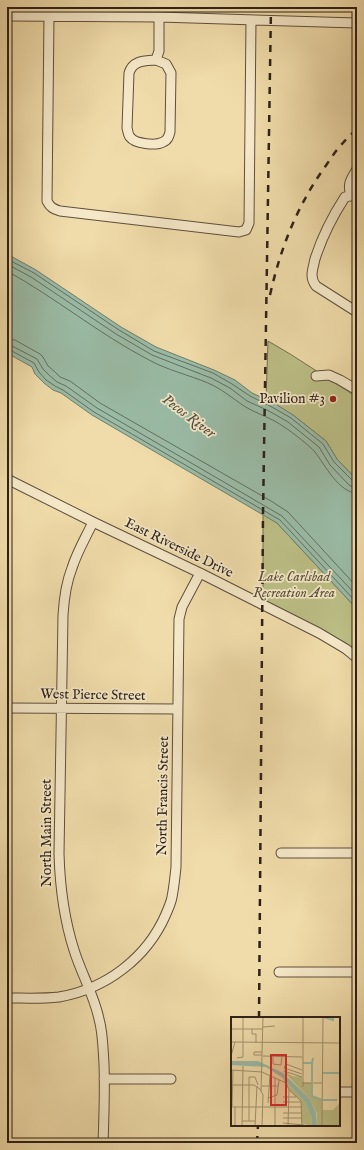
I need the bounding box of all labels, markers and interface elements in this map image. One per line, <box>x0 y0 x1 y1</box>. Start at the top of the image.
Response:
water label: Pecos River <box>159 390 220 443</box>
place label: Pavilion #3 <box>259 390 325 408</box>
marker: Pavilion #3 <box>328 394 338 404</box>
street label: East Riverside Drive <box>122 514 237 582</box>
park label: Lake Carlsbad Recreation Area <box>253 568 335 602</box>
street label: West Pierce Street <box>40 685 146 705</box>
street label: North Francis Street <box>153 736 173 856</box>
street label: North Main Street <box>38 779 56 887</box>
inset map <box>231 1017 340 1126</box>

